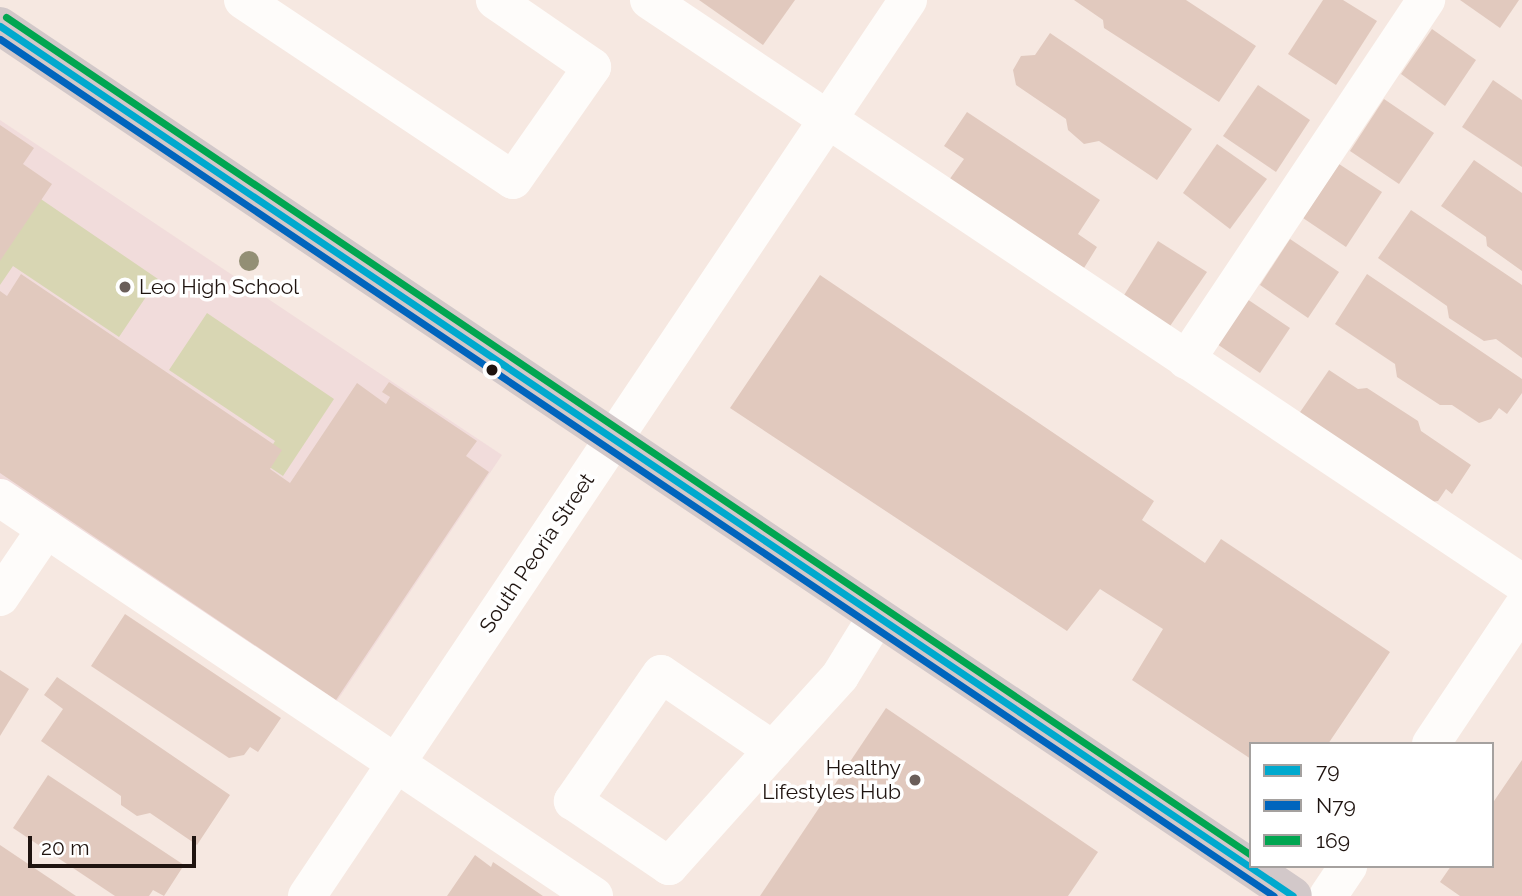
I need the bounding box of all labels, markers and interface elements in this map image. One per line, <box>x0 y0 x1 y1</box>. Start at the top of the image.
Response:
place label: Leo High School <box>139 274 299 300</box>
marker: Leo High School <box>117 279 133 295</box>
unlabelled marker <box>485 363 499 377</box>
street label: South Peoria Street <box>474 468 600 638</box>
legend <box>1249 742 1494 868</box>
place label: Healthy Lifestyles Hub <box>762 755 901 805</box>
text: 79 <box>1316 758 1339 783</box>
marker: Healthy Lifestyles Hub <box>907 772 923 788</box>
text: N79 <box>1316 793 1356 818</box>
scale bar <box>32 822 200 866</box>
text: 169 <box>1316 828 1350 853</box>
text: 20 m <box>41 835 89 860</box>

